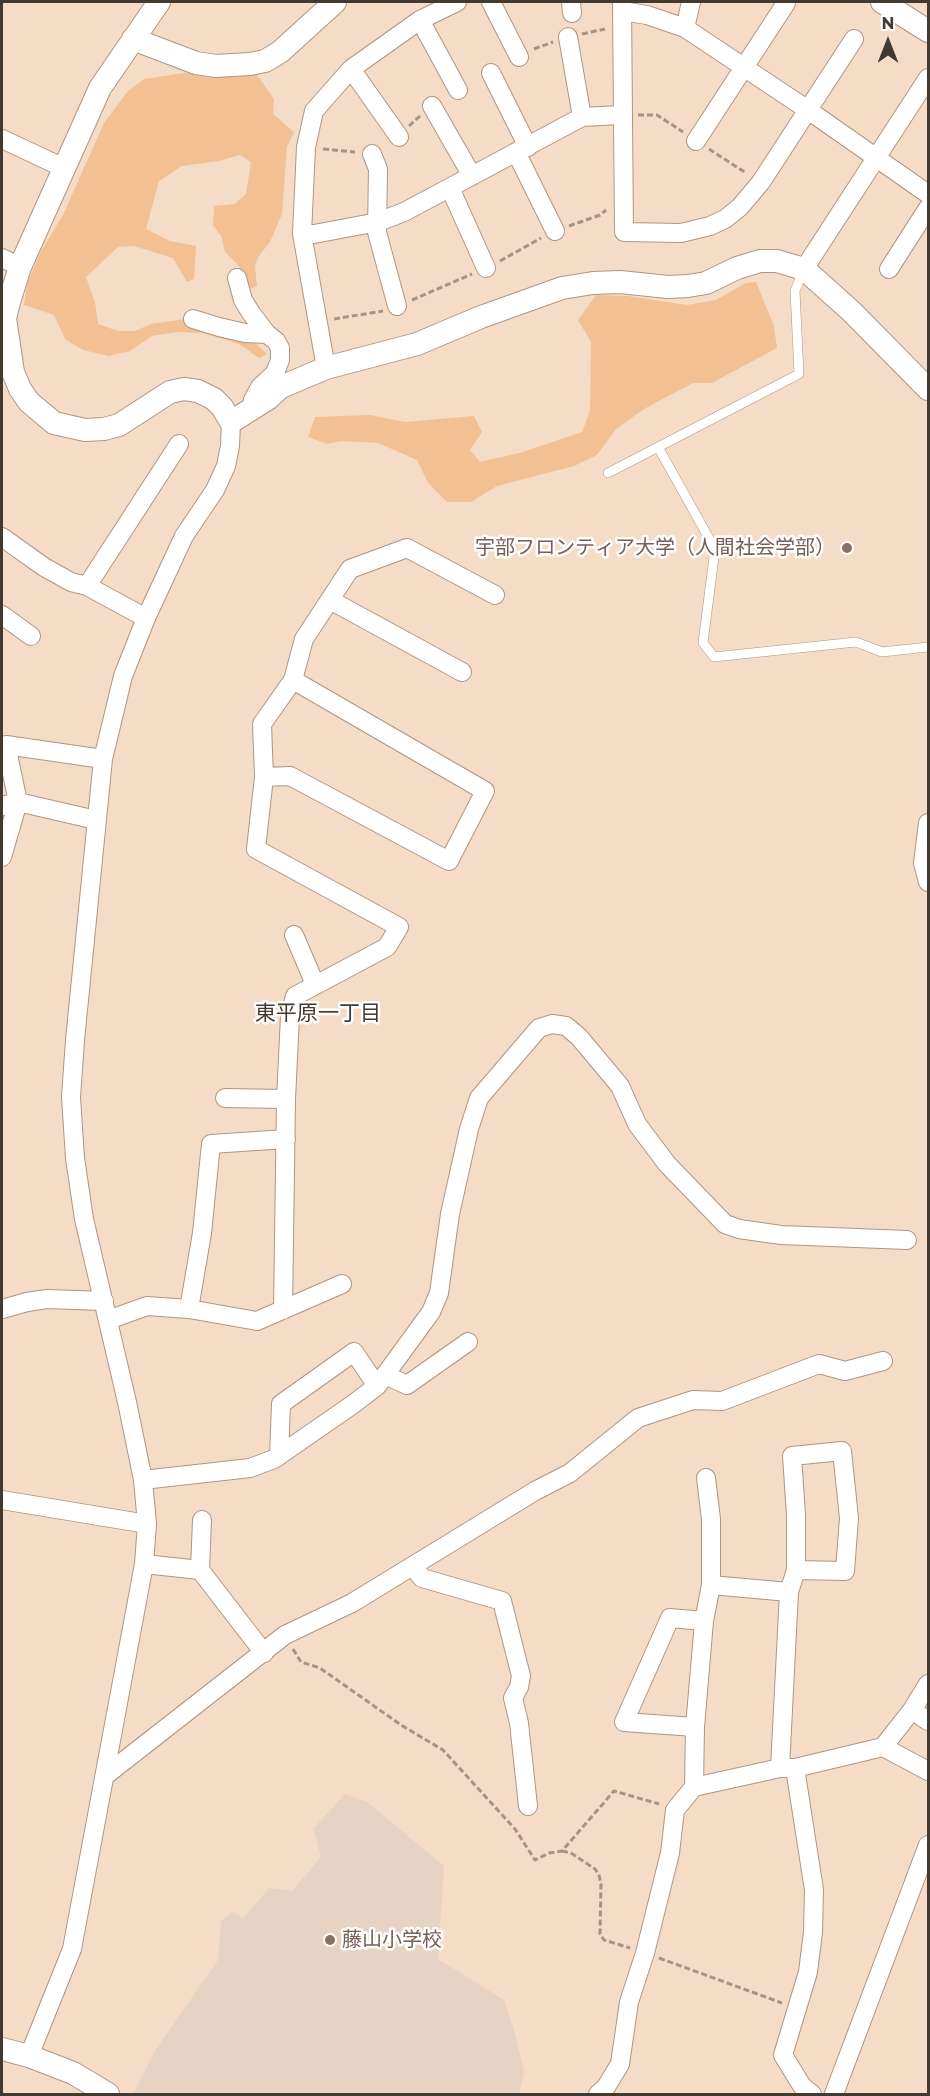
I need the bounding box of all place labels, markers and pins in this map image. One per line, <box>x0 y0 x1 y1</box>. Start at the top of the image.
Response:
place label: 宇部フロンティア大学（人間社会学部） <box>475 536 835 560</box>
marker: 宇部フロンティア大学（人間社会学部） <box>840 541 854 555</box>
place label: 藤山小学校 <box>342 1928 442 1952</box>
marker: 藤山小学校 <box>323 1933 337 1947</box>

